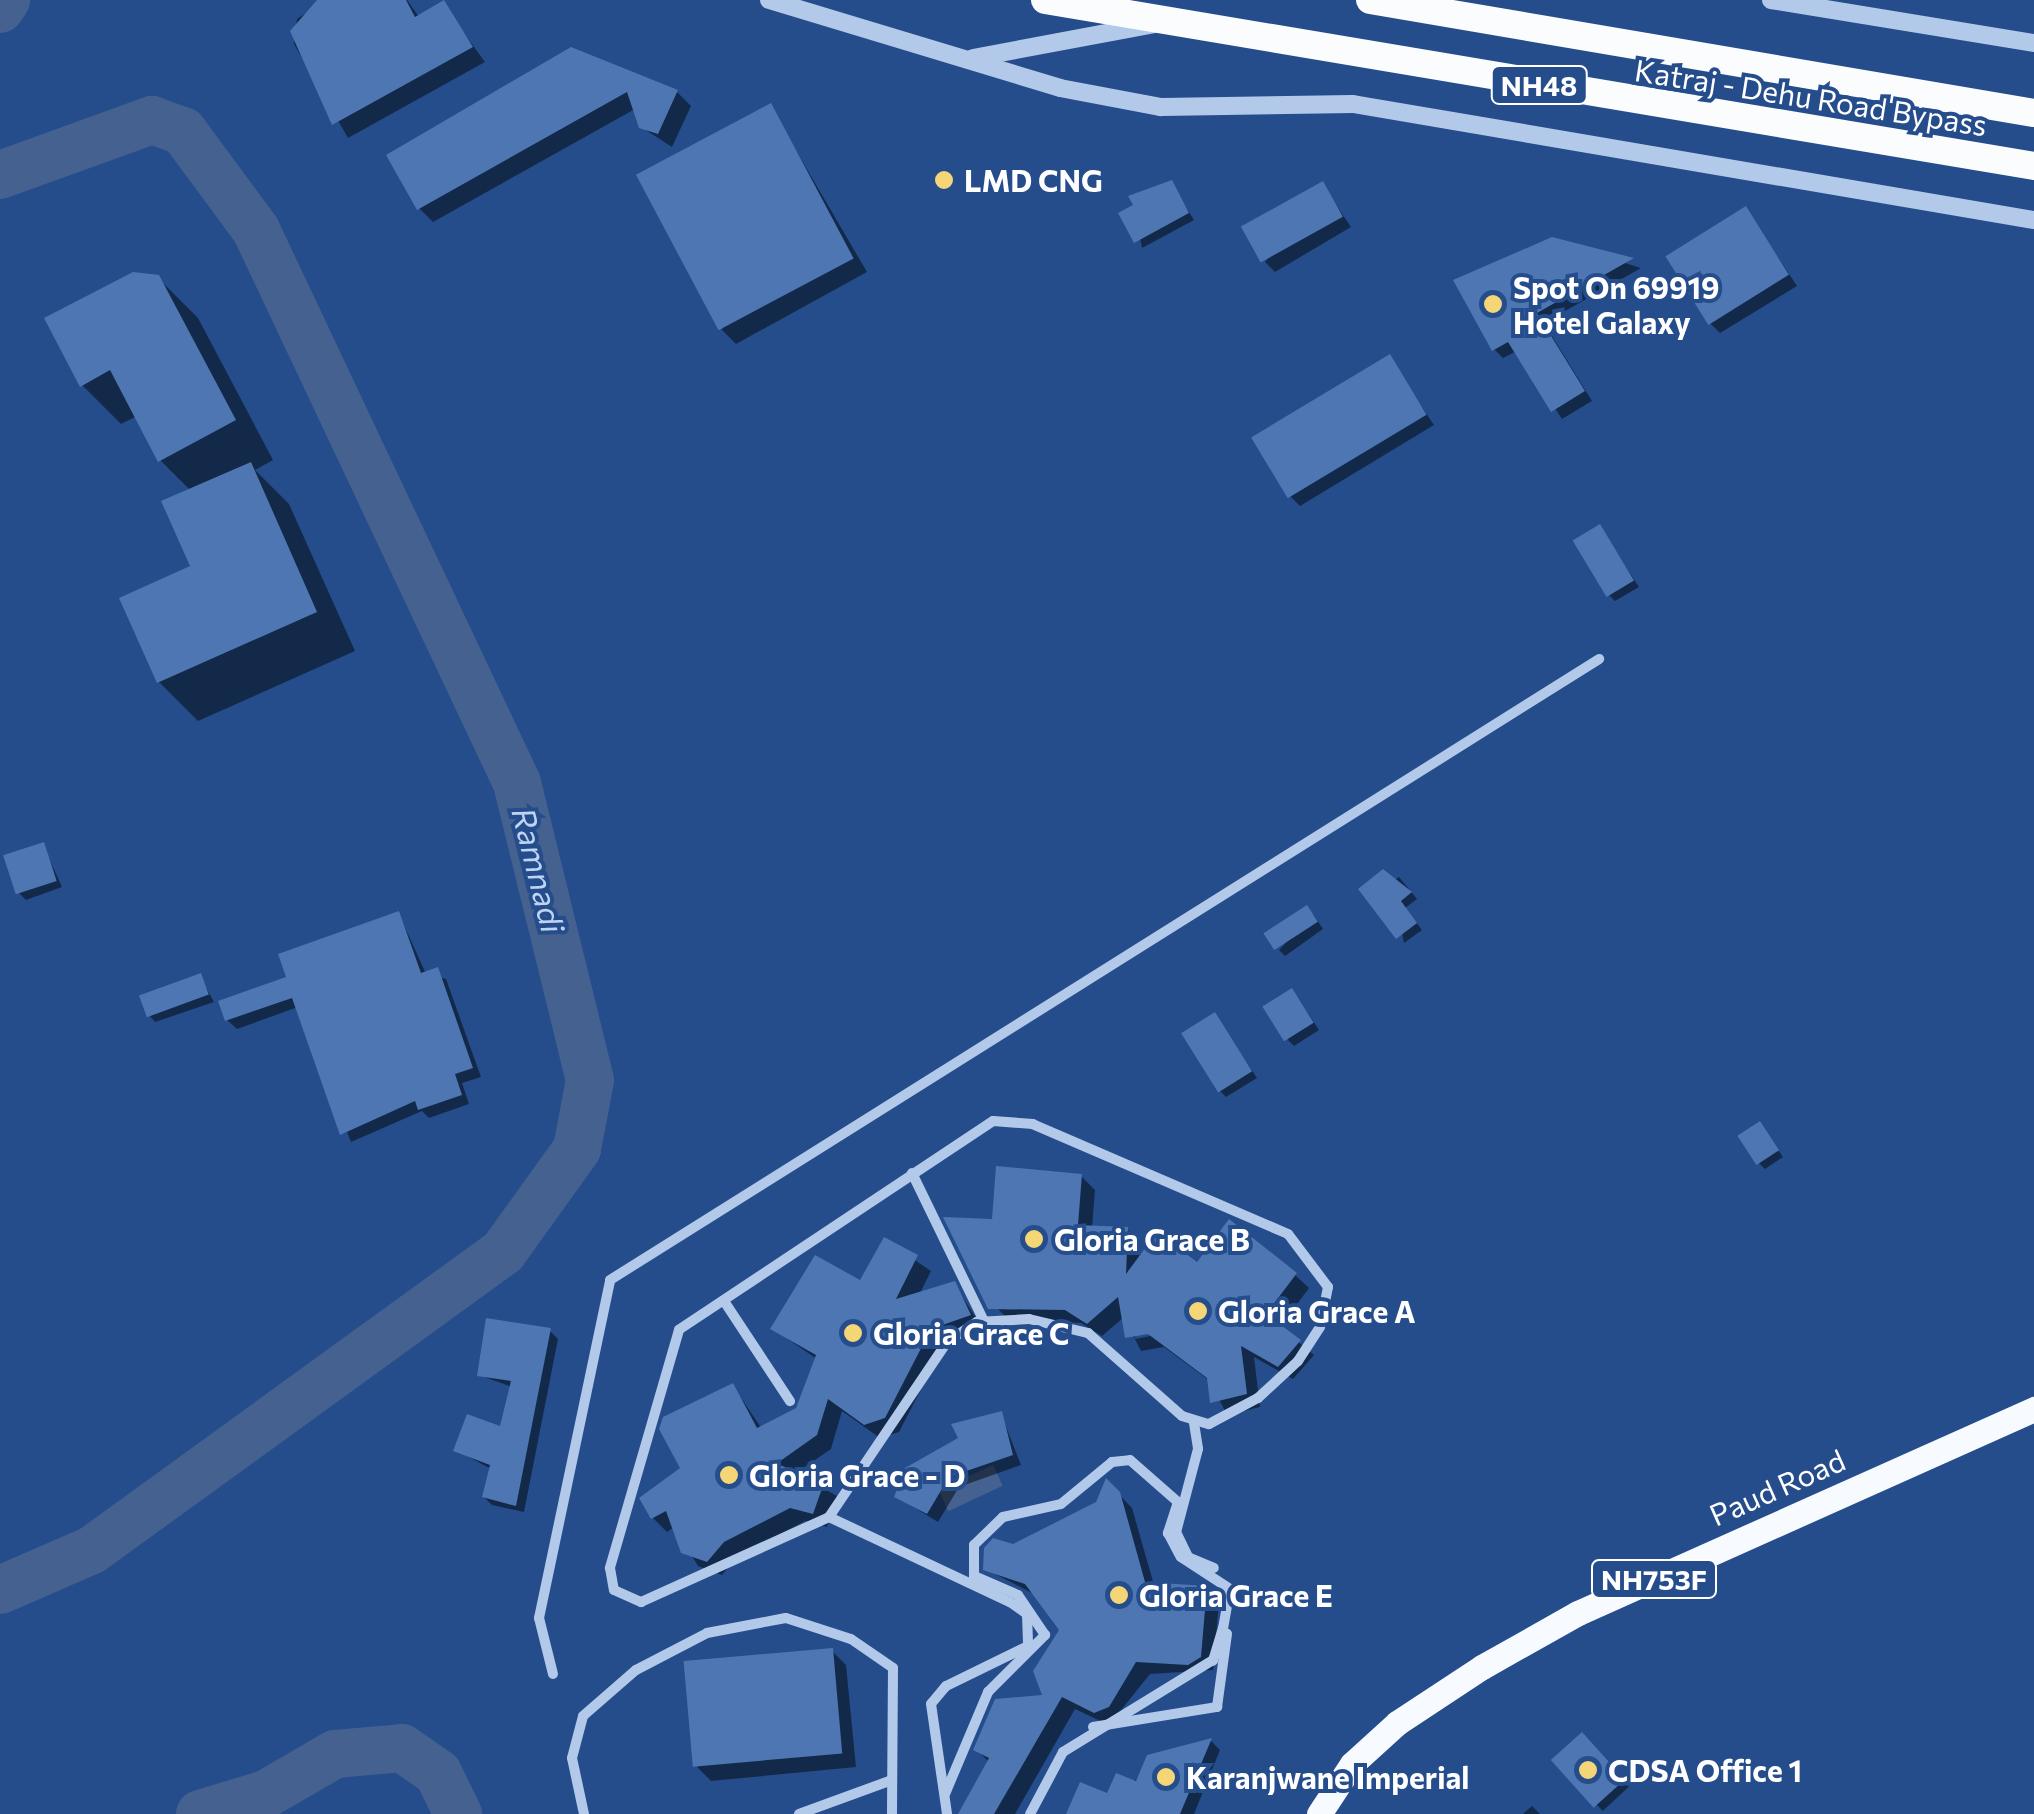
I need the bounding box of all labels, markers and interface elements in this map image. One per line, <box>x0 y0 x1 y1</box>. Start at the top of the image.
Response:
street label: Katraj - Dehu Road Bypass <box>1632 51 1990 143</box>
road number: NH48 <box>1489 62 1589 108</box>
place label: LMD CNG <box>964 162 1103 198</box>
marker: LMD CNG <box>933 169 955 191</box>
place label: Spot On 69919 Hotel Galaxy <box>1513 269 1720 340</box>
marker: Spot On 69919 Hotel Galaxy <box>1482 293 1504 315</box>
water label: Ramnadi <box>505 803 573 937</box>
place label: Gloria Grace B <box>1054 1221 1250 1257</box>
marker: Gloria Grace B <box>1023 1228 1045 1250</box>
place label: Gloria Grace A <box>1218 1293 1416 1329</box>
marker: Gloria Grace A <box>1187 1300 1209 1322</box>
place label: Gloria Grace C <box>873 1315 1070 1351</box>
marker: Gloria Grace C <box>842 1322 864 1344</box>
street label: Paud Road <box>1704 1441 1850 1533</box>
place label: Gloria Grace - D <box>749 1457 966 1493</box>
marker: Gloria Grace - D <box>718 1464 740 1486</box>
road number: NH753F <box>1589 1556 1719 1602</box>
place label: Gloria Grace E <box>1139 1577 1333 1613</box>
marker: Gloria Grace E <box>1108 1584 1130 1606</box>
place label: CDSA Office 1 <box>1608 1752 1802 1788</box>
place label: Karanjwane Imperial <box>1186 1759 1470 1795</box>
marker: CDSA Office 1 <box>1577 1759 1599 1781</box>
marker: Karanjwane Imperial <box>1155 1766 1177 1788</box>

